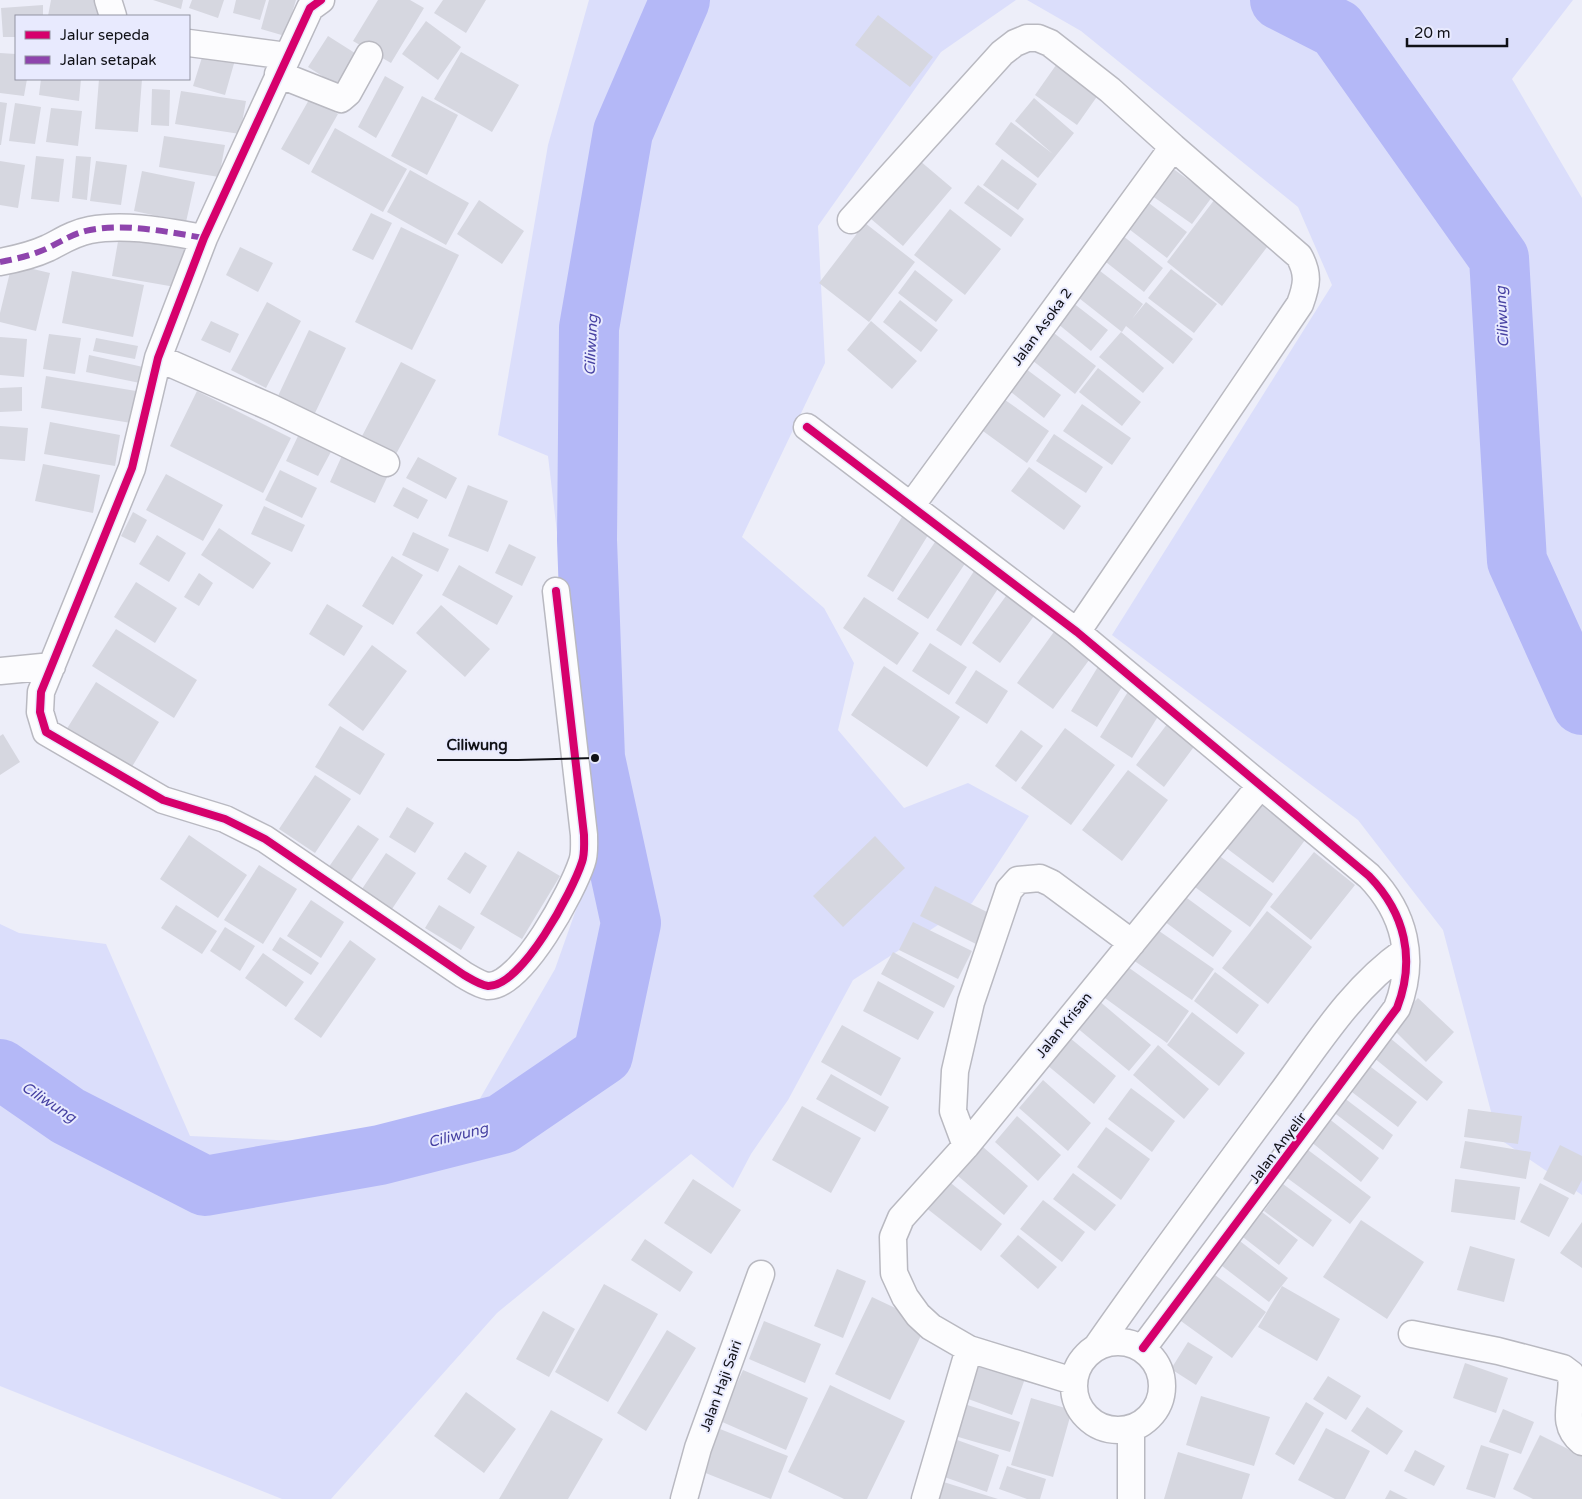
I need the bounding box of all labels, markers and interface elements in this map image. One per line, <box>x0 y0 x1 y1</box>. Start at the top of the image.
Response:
legend <box>15 15 190 80</box>
scale bar <box>1407 15 1507 47</box>
text: 20 m <box>1414 24 1451 42</box>
text: Jalur sepeda <box>60 26 149 44</box>
text: Jalan setapak <box>60 51 157 69</box>
water label: Ciliwung <box>1491 284 1513 348</box>
street label: Jalan Asoka 2 <box>1008 285 1076 369</box>
water label: Ciliwung <box>580 312 602 376</box>
callout: Ciliwung <box>437 730 518 760</box>
text: Ciliwung <box>446 736 508 755</box>
street label: Jalan Krisan <box>1032 989 1096 1061</box>
water label: Ciliwung <box>18 1078 81 1127</box>
street label: Jalan Anyelir <box>1246 1109 1311 1187</box>
water label: Ciliwung <box>426 1118 491 1151</box>
street label: Jalan Haji Sairi <box>697 1338 745 1434</box>

